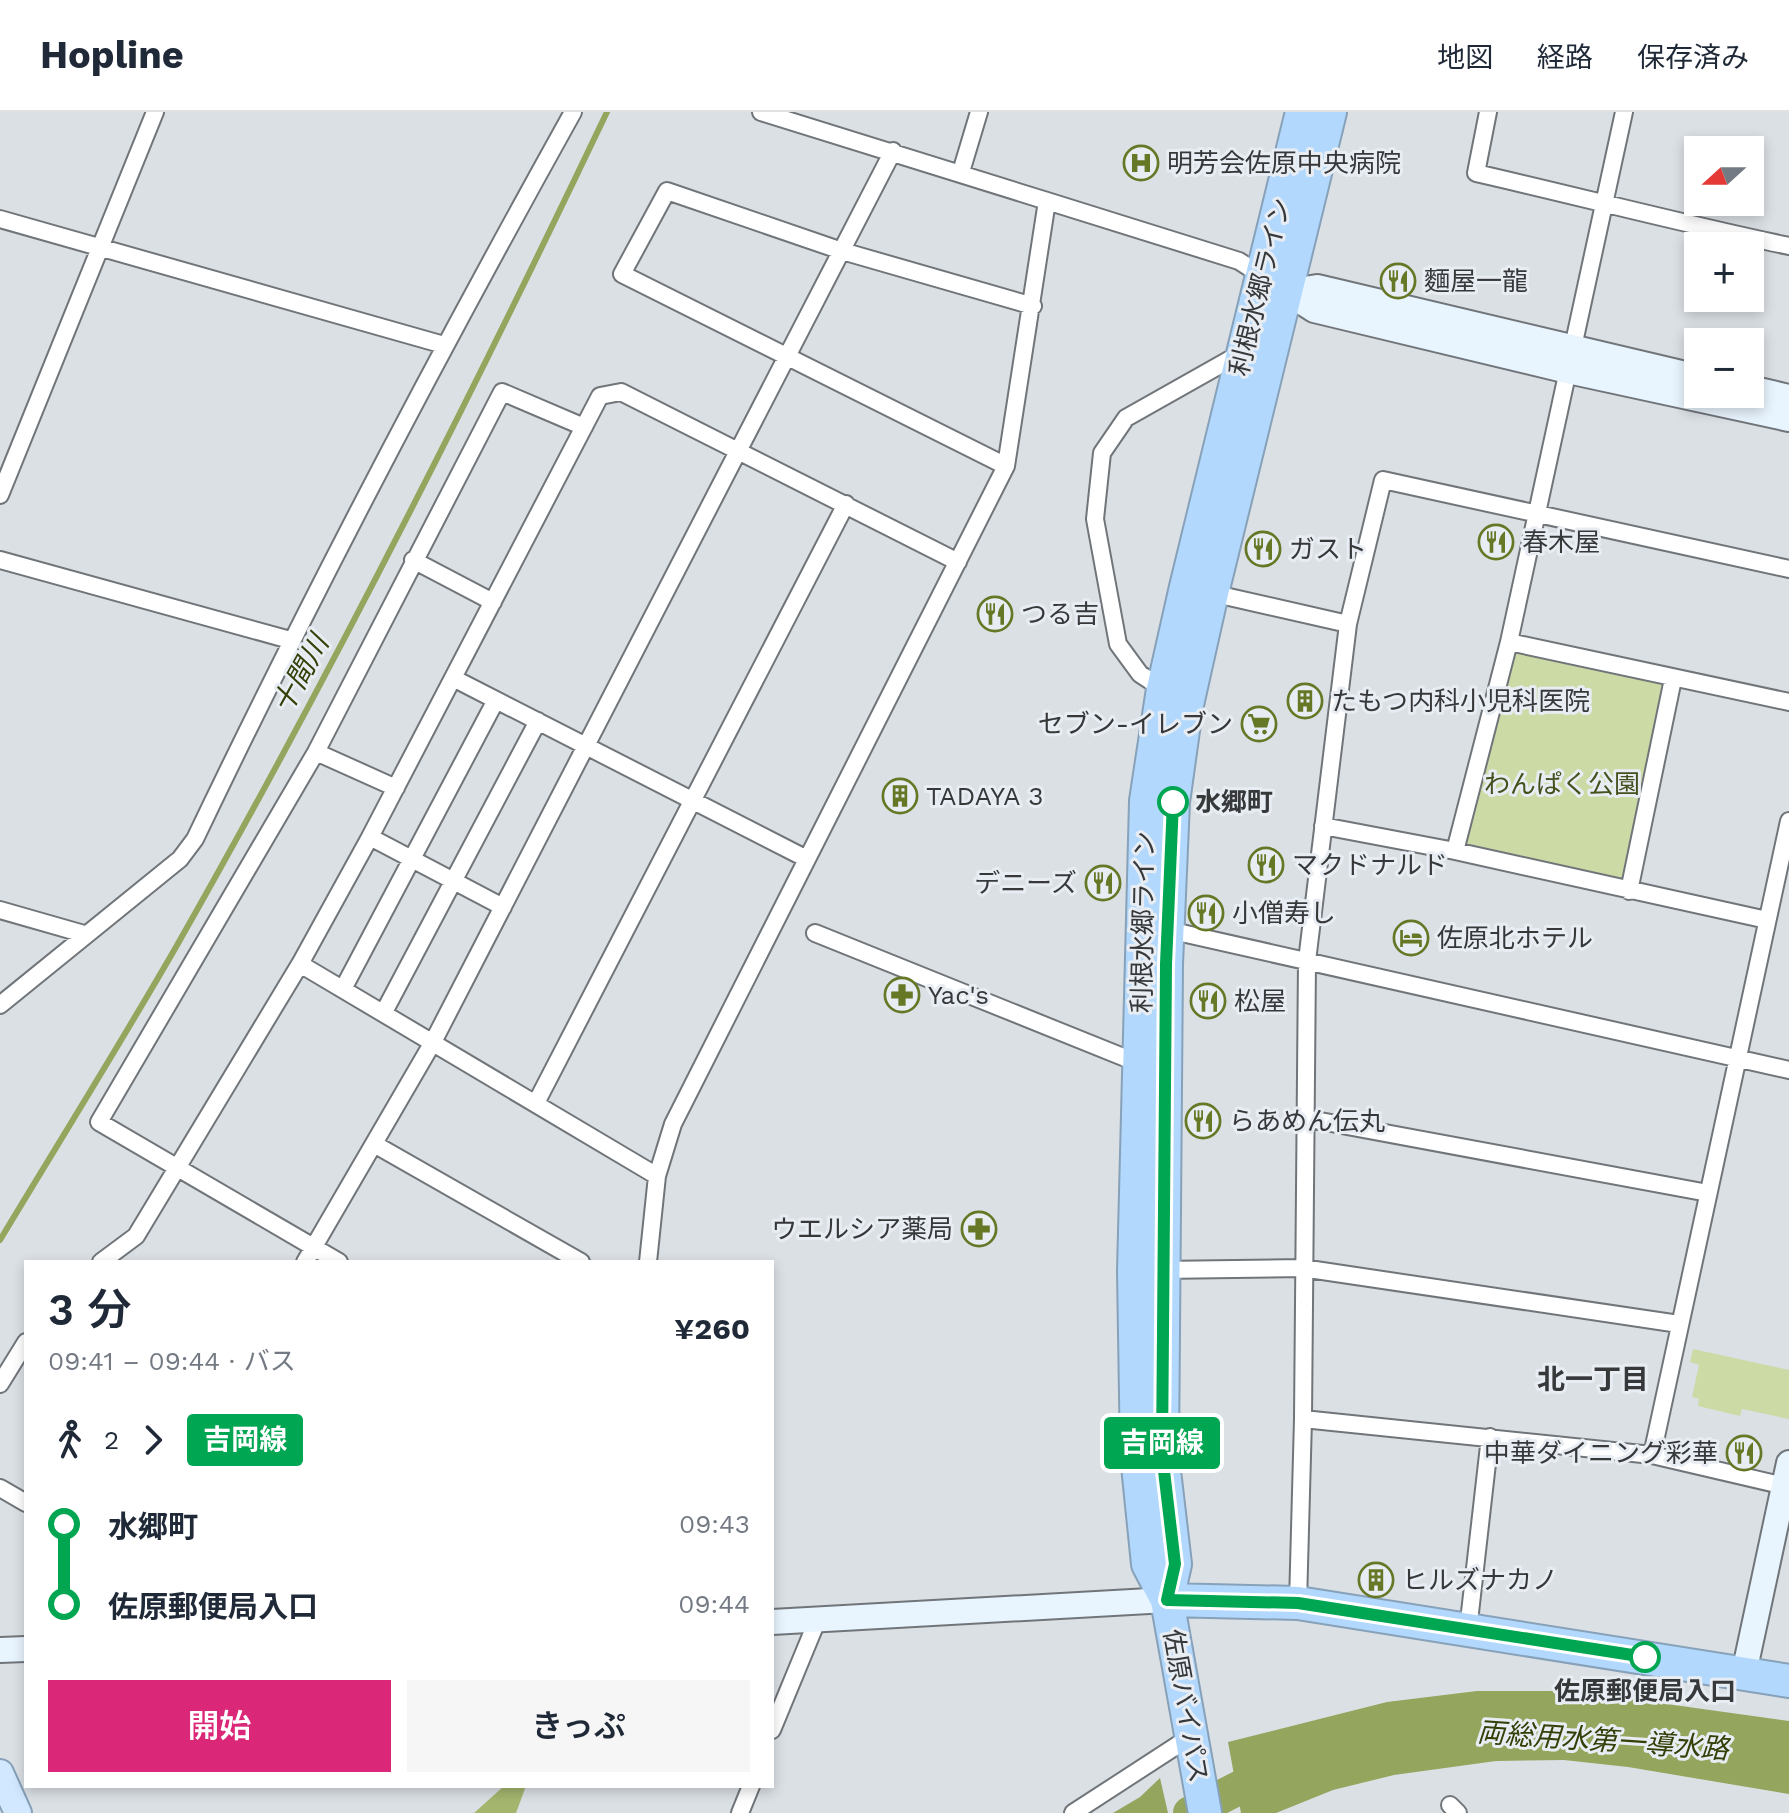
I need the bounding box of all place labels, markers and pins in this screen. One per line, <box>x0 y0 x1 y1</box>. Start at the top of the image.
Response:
hospital icon: 明芳会佐原中央病院 <box>1122 144 1160 182</box>
place label: 明芳会佐原中央病院 <box>1167 148 1401 178</box>
restaurant icon: 麵屋一龍 <box>1379 262 1417 300</box>
place label: 麵屋一龍 <box>1424 266 1528 296</box>
restaurant icon: 春木屋 <box>1477 523 1515 561</box>
place label: 春木屋 <box>1522 527 1600 557</box>
restaurant icon: ガスト <box>1244 530 1282 568</box>
place label: ガスト <box>1289 534 1367 564</box>
restaurant icon: つる吉 <box>976 595 1014 633</box>
place label: つる吉 <box>1021 599 1099 629</box>
building icon: たもつ内科小児科医院 <box>1286 682 1324 720</box>
place label: たもつ内科小児科医院 <box>1331 686 1590 716</box>
supermarket icon: セブン-イレブン <box>1240 705 1278 743</box>
place label: セブン-イレブン <box>1038 709 1233 739</box>
building icon: TADAYA 3 <box>881 777 919 815</box>
place label: TADAYA 3 <box>926 781 1044 811</box>
marker: 水郷町 <box>1158 787 1188 817</box>
place label: 水郷町 <box>1195 787 1273 817</box>
restaurant icon: マクドナルド <box>1247 846 1285 884</box>
place label: マクドナルド <box>1292 850 1448 880</box>
restaurant icon: デニーズ <box>1084 864 1122 902</box>
place label: デニーズ <box>974 868 1077 898</box>
restaurant icon: 小僧寿し <box>1187 894 1225 932</box>
place label: 小僧寿し <box>1232 898 1336 928</box>
hotel icon: 佐原北ホテル <box>1392 919 1430 957</box>
place label: 佐原北ホテル <box>1437 923 1593 953</box>
pharmacy icon: Yac's <box>883 976 921 1014</box>
place label: Yac's <box>928 980 989 1010</box>
restaurant icon: 松屋 <box>1189 982 1227 1020</box>
place label: 松屋 <box>1234 986 1286 1016</box>
restaurant icon: らあめん伝丸 <box>1184 1102 1222 1140</box>
place label: らあめん伝丸 <box>1229 1106 1385 1136</box>
pharmacy icon: ウエルシア薬局 <box>960 1210 998 1248</box>
place label: ウエルシア薬局 <box>771 1214 953 1244</box>
restaurant icon: 中華ダイニング彩華 <box>1725 1434 1763 1472</box>
place label: 中華ダイニング彩華 <box>1484 1438 1718 1468</box>
building icon: ヒルズナカノ <box>1357 1561 1395 1599</box>
place label: ヒルズナカノ <box>1402 1565 1558 1595</box>
marker: 佐原郵便局入口 <box>1630 1642 1660 1672</box>
place label: 佐原郵便局入口 <box>1554 1676 1736 1706</box>

